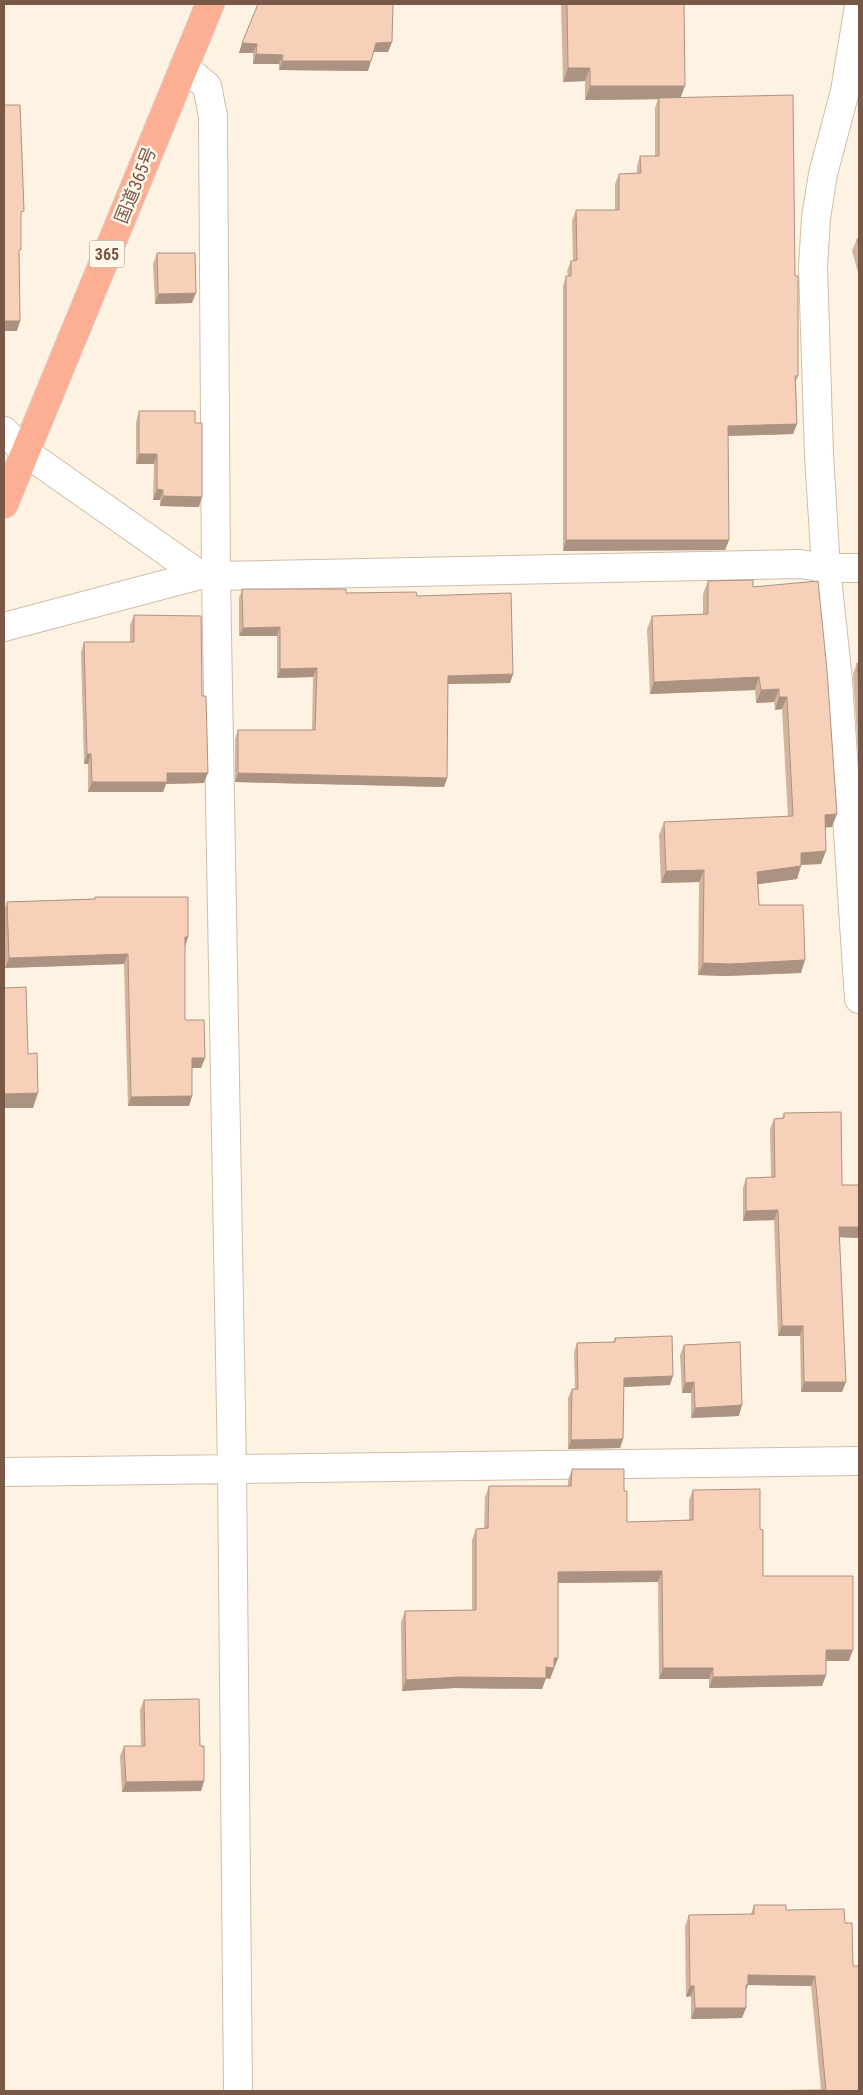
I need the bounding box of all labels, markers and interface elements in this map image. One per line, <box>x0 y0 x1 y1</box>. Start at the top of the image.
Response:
street label: 国道365号 <box>110 144 160 226</box>
road number: 365 <box>90 240 124 268</box>

